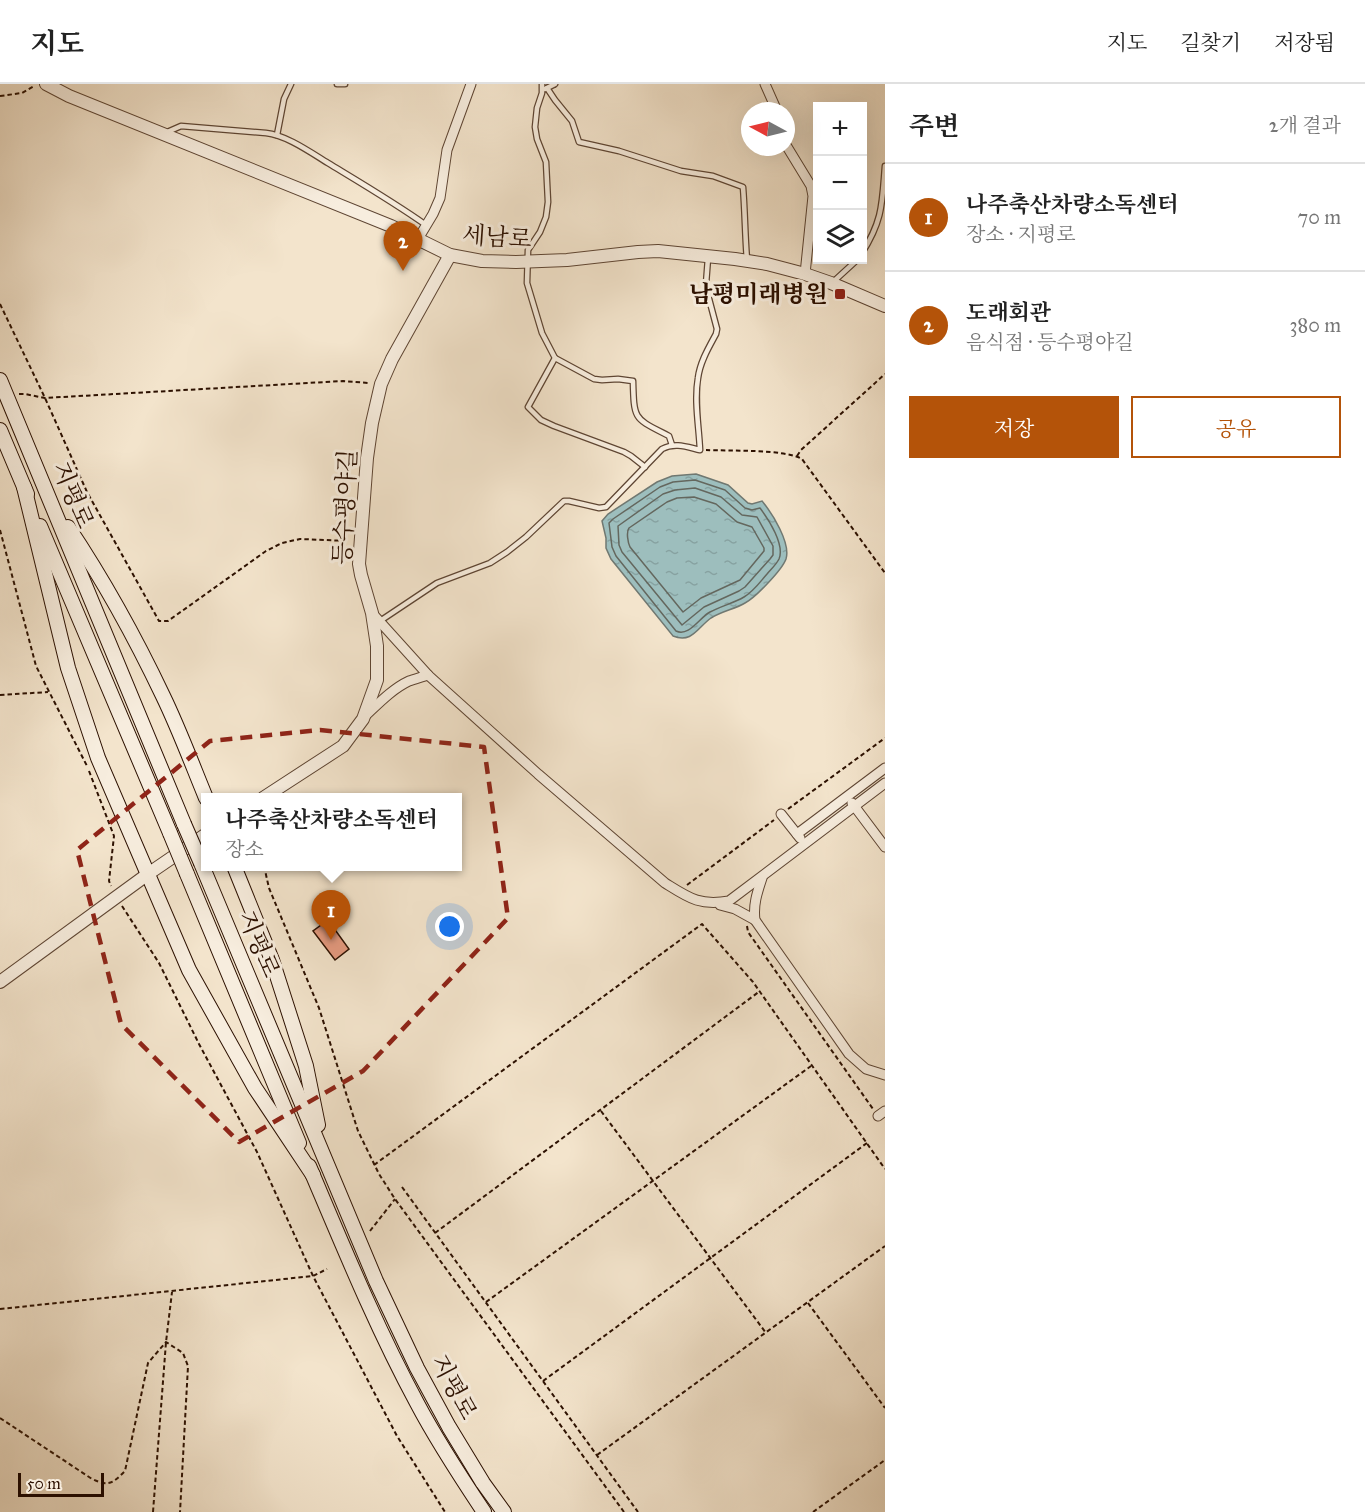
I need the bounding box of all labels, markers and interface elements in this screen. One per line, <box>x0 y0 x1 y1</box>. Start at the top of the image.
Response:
text: 지도 <box>30 26 84 61</box>
text: 지도 <box>1107 30 1147 56</box>
text: 길찾기 <box>1180 30 1241 56</box>
text: 저장됨 <box>1274 30 1335 56</box>
north arrow <box>741 102 795 156</box>
map controls <box>813 102 867 264</box>
button: + <box>813 102 867 156</box>
text: 주변 <box>909 110 959 142</box>
text: 2개 결과 <box>1269 113 1341 137</box>
button: − <box>813 156 867 210</box>
text: 나주축산차량소독센터 <box>966 191 1179 218</box>
text: 1 <box>925 205 932 229</box>
text: 70 m <box>1298 205 1341 229</box>
button: layers <box>813 210 867 264</box>
street label: 세남로 <box>461 220 533 254</box>
pin: 2 <box>384 222 422 271</box>
text: 장소 · 지평로 <box>966 222 1076 246</box>
place label: 남평미래병원 <box>689 279 828 309</box>
marker: 남평미래병원 <box>833 287 847 301</box>
text: 도래회관 <box>966 299 1051 326</box>
text: 2 <box>924 313 933 337</box>
text: 380 m <box>1290 313 1341 337</box>
text: 음식점 · 등수평야길 <box>966 330 1134 354</box>
button: 저장 <box>909 396 1119 458</box>
button: 공유 <box>1131 396 1341 458</box>
street label: 등수평야길 <box>327 448 363 566</box>
street label: 지평로 <box>46 457 100 533</box>
popup <box>201 793 462 871</box>
text: 나주축산차량소독센터 <box>225 806 438 833</box>
text: 장소 <box>225 837 264 861</box>
pin: 1 <box>312 890 350 940</box>
street label: 지평로 <box>232 906 286 982</box>
your location <box>435 912 464 941</box>
street label: 지평로 <box>424 1349 484 1425</box>
scale bar <box>18 1470 104 1498</box>
text: 50 m <box>27 1474 61 1493</box>

